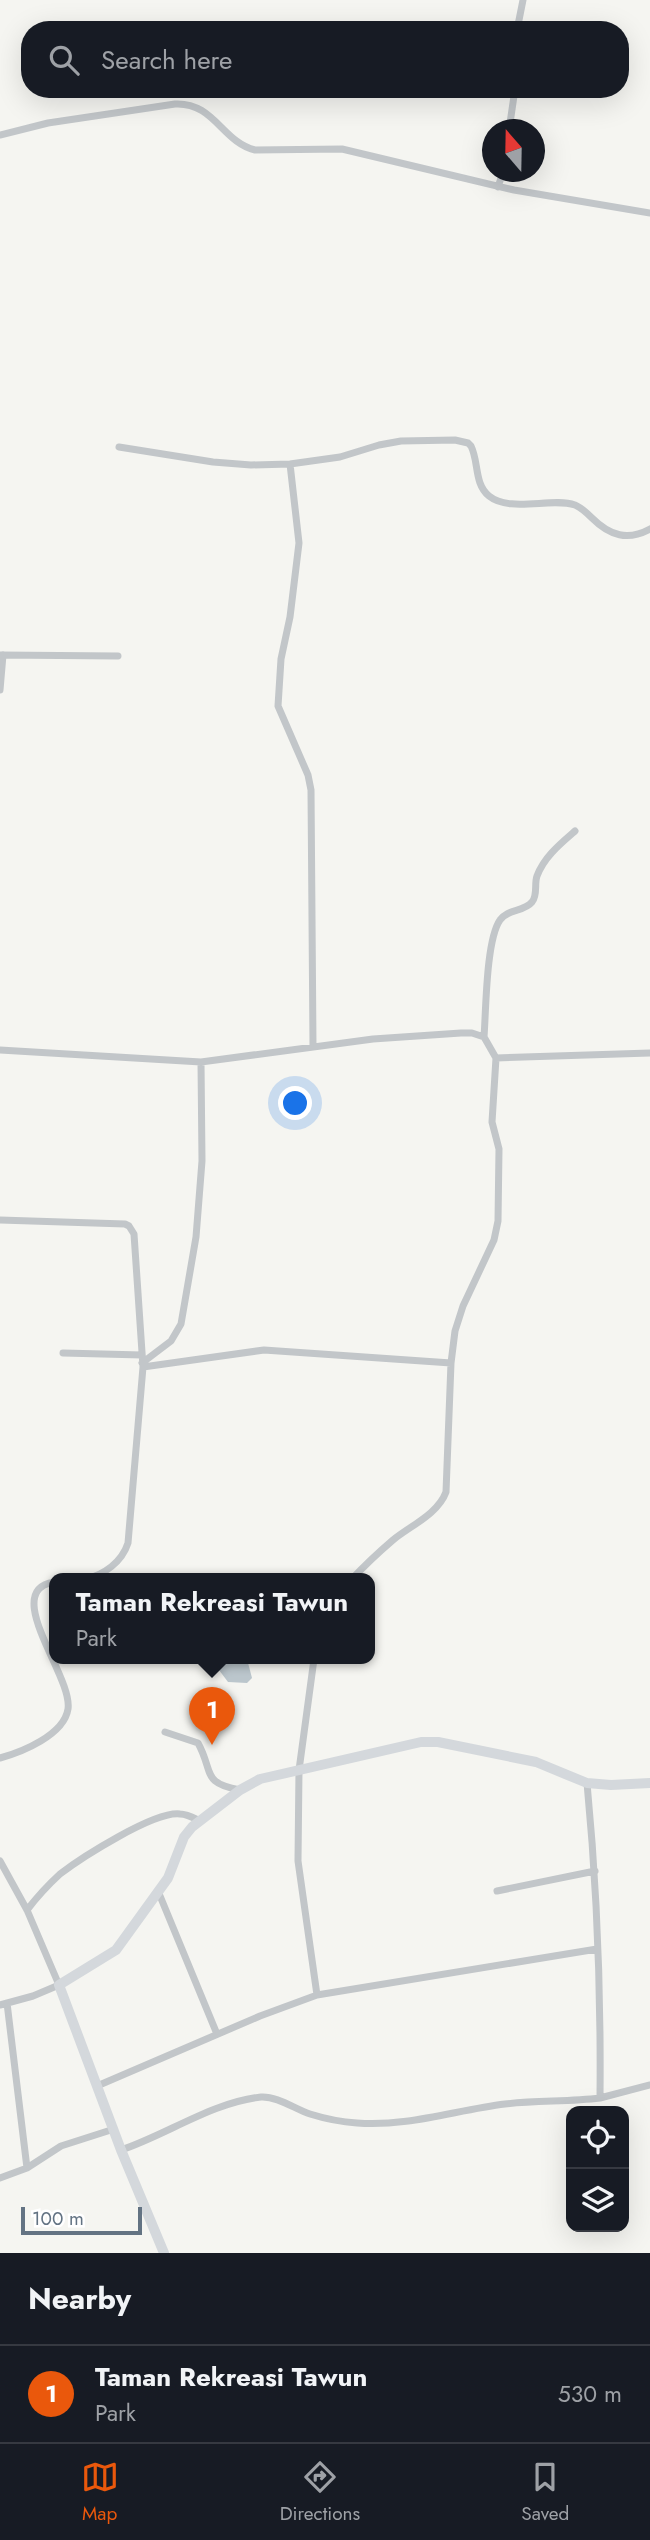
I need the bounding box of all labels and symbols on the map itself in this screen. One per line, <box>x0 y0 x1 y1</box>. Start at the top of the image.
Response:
north arrow <box>482 119 545 182</box>
your location <box>278 1086 312 1120</box>
pin: 1 <box>189 1687 235 1745</box>
scale bar <box>21 2204 142 2236</box>

